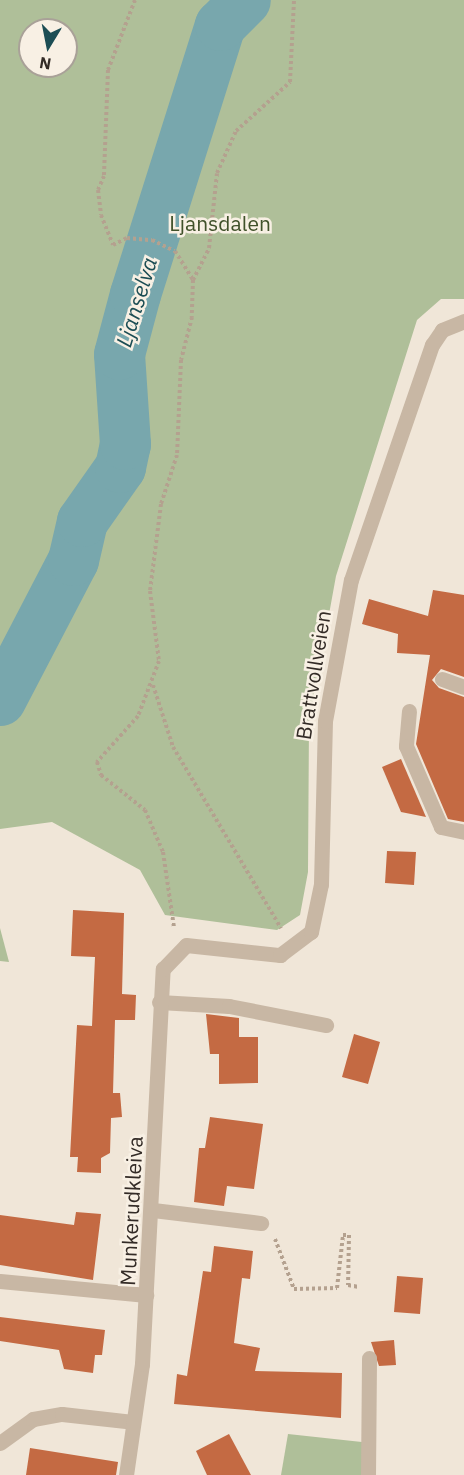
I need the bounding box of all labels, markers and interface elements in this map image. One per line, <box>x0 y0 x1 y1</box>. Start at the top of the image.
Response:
north arrow <box>18 18 78 78</box>
text: N <box>38 53 53 75</box>
park label: Ljansdalen <box>169 210 271 236</box>
water label: Ljanselva <box>110 254 162 350</box>
street label: Brattvollveien <box>290 609 336 741</box>
street label: Munkerudkleiva <box>114 1136 148 1286</box>

